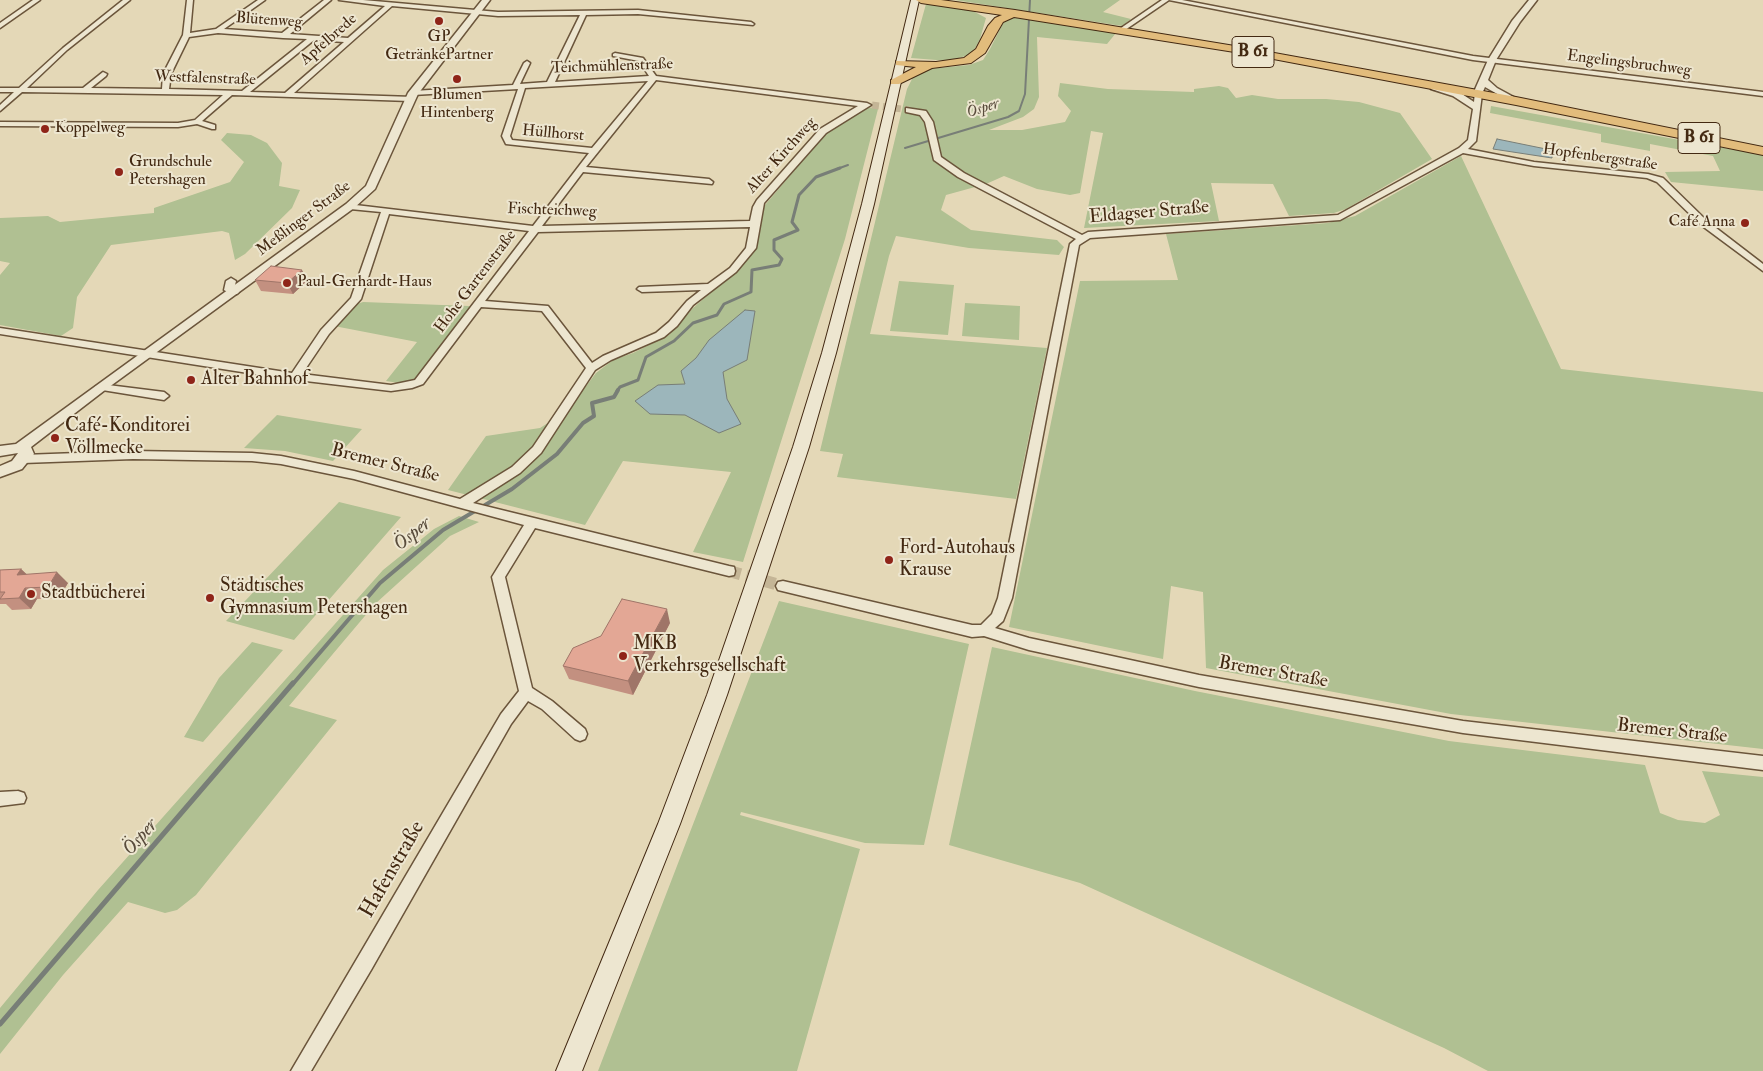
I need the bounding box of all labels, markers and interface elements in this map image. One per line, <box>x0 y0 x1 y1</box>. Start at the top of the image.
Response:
street label: Blütenweg <box>235 9 303 33</box>
street label: Apfelbrede <box>297 10 361 70</box>
marker: GP GetränkePartner <box>433 15 445 27</box>
place label: GP GetränkePartner <box>385 28 493 66</box>
road number: B 61 <box>1232 36 1274 68</box>
street label: Engelingsbruchweg <box>1566 47 1692 81</box>
street label: Teichmühlenstraße <box>551 55 673 79</box>
street label: Westfalenstraße <box>154 68 256 90</box>
marker: Blumen Hintenberg <box>451 73 463 85</box>
place label: Blumen Hintenberg <box>420 86 494 124</box>
water label: Ösper <box>964 95 1002 123</box>
street label: Alter Kirchweg <box>743 114 821 198</box>
place label: Koppelweg <box>55 119 125 139</box>
street label: Hüllhorst <box>521 122 585 146</box>
road number: B 61 <box>1678 122 1720 154</box>
marker: Koppelweg <box>39 123 51 135</box>
street label: Hopfenbergstraße <box>1541 140 1659 176</box>
place label: Grundschule Petershagen <box>129 153 212 191</box>
marker: Grundschule Petershagen <box>113 166 125 178</box>
street label: Meßlinger Straße <box>253 177 355 261</box>
street label: Eldagser Straße <box>1088 196 1210 230</box>
street label: Fischteichweg <box>507 200 597 222</box>
place label: Café Anna <box>1668 213 1735 233</box>
marker: Café Anna <box>1739 217 1751 229</box>
street label: Hohe Gartenstraße <box>431 227 521 337</box>
place label: Paul-Gerhardt-Haus <box>297 273 432 293</box>
marker: Paul-Gerhardt-Haus <box>281 277 293 289</box>
place label: Alter Bahnhof <box>201 369 308 391</box>
marker: Alter Bahnhof <box>185 374 197 386</box>
place label: Café-Konditorei Völlmecke <box>65 416 190 460</box>
marker: Café-Konditorei Völlmecke <box>49 432 61 444</box>
street label: Bremer Straße <box>328 440 442 488</box>
water label: Ösper <box>389 513 437 557</box>
place label: Ford-Autohaus Krause <box>899 538 1015 582</box>
marker: Ford-Autohaus Krause <box>883 554 895 566</box>
place label: Städtisches Gymnasium Petershagen <box>220 576 408 620</box>
place label: Stadtbücherei <box>41 583 146 605</box>
marker: Stadtbücherei <box>25 588 37 600</box>
marker: Städtisches Gymnasium Petershagen <box>204 592 216 604</box>
place label: MKB Verkehrsgesellschaft <box>633 634 786 678</box>
marker: MKB Verkehrsgesellschaft <box>617 650 629 662</box>
street label: Bremer Straße <box>1216 652 1330 694</box>
street label: Bremer Straße <box>1616 715 1728 749</box>
water label: Ösper <box>118 814 164 862</box>
street label: Hafenstraße <box>355 817 431 923</box>

